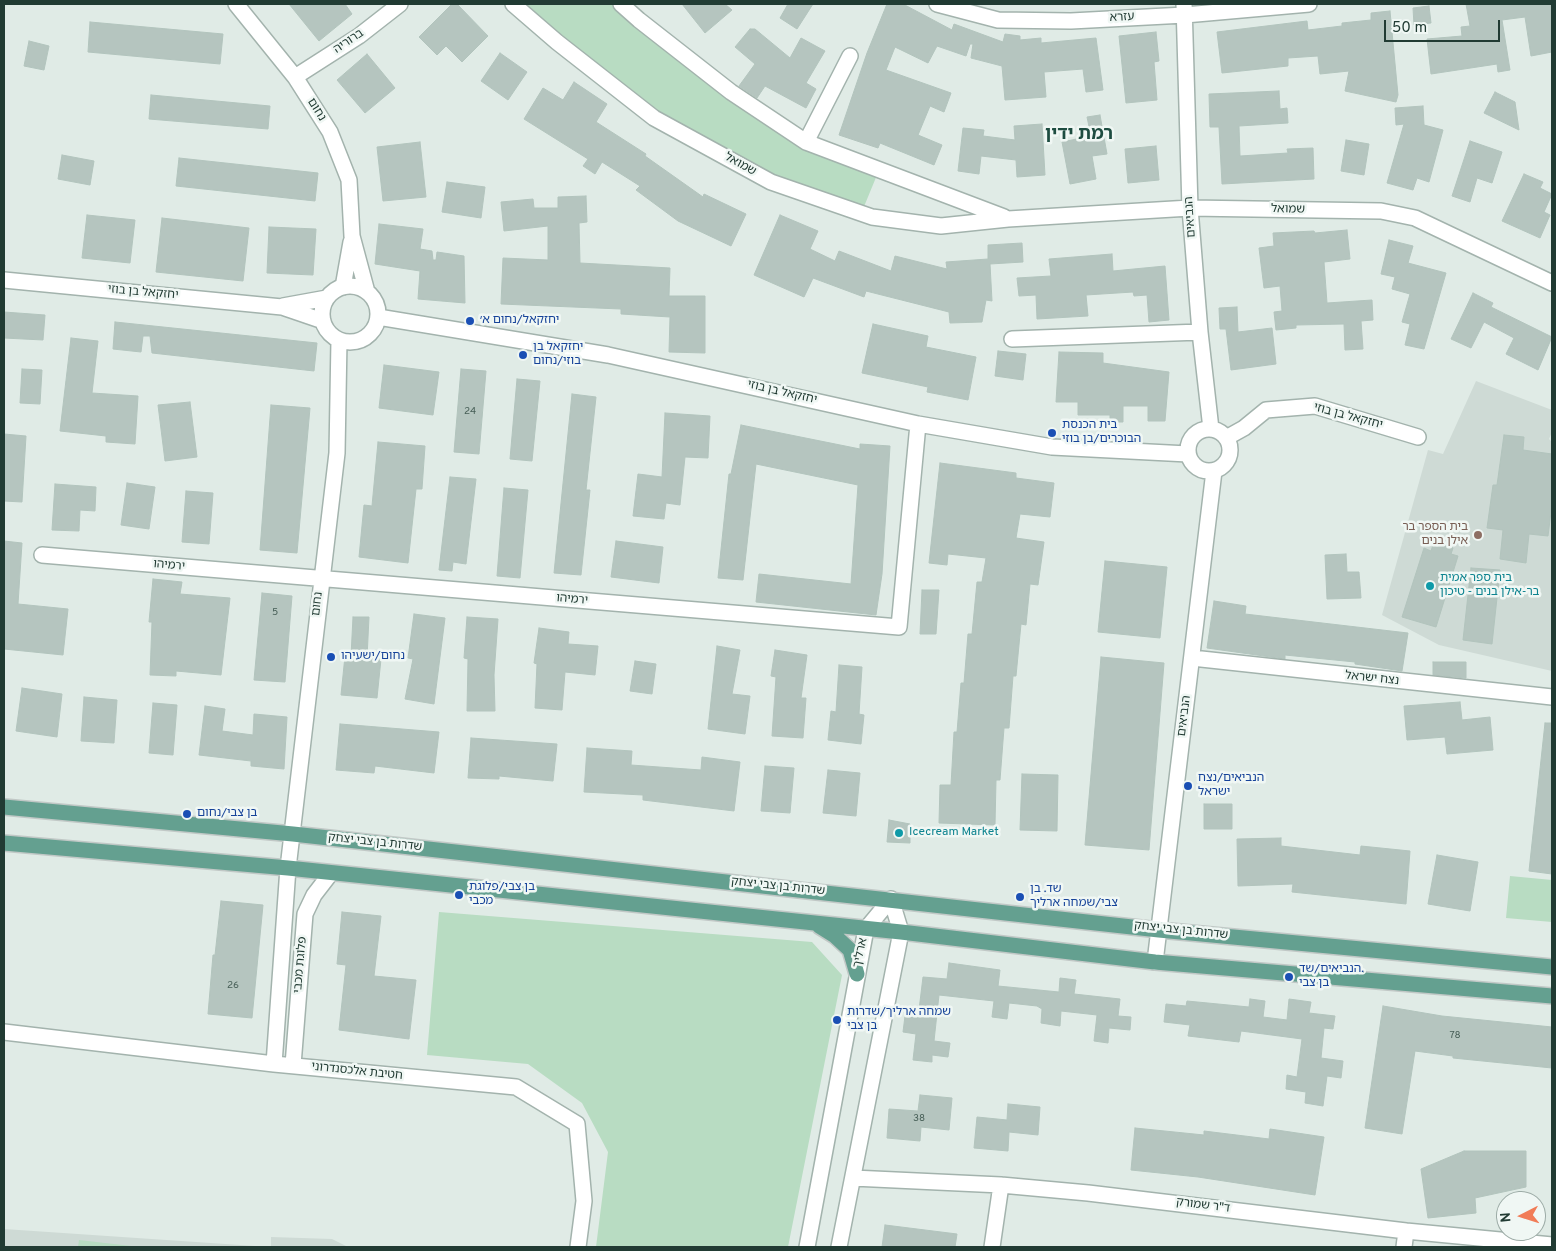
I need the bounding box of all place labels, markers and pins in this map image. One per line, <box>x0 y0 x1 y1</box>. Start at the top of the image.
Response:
place label: יחזקאל/נחום א׳ <box>480 314 559 328</box>
marker: יחזקאל/נחום א׳ <box>464 315 476 327</box>
place label: יחזקאל בן בוזי/נחום <box>533 341 583 369</box>
marker: יחזקאל בן בוזי/נחום <box>517 349 529 361</box>
place label: בית הכנסת הבוכרים/בן בוזי <box>1062 419 1141 447</box>
marker: בית הכנסת הבוכרים/בן בוזי <box>1046 427 1058 439</box>
place label: בית הספר בר אילן בנים <box>1403 521 1468 549</box>
marker: בית הספר בר אילן בנים <box>1472 529 1484 541</box>
place label: בית ספר אמית בר-אילן בנים - טיכון <box>1440 572 1539 600</box>
marker: בית ספר אמית בר-אילן בנים - טיכון <box>1424 580 1436 592</box>
place label: נחום/ישעיהו <box>341 650 405 664</box>
marker: נחום/ישעיהו <box>325 651 337 663</box>
place label: הנביאים/נצח ישראל <box>1198 772 1264 800</box>
marker: הנביאים/נצח ישראל <box>1182 780 1194 792</box>
place label: בן צבי/נחום <box>197 807 257 821</box>
marker: בן צבי/נחום <box>181 808 193 820</box>
place label: Icecream Market <box>909 826 999 840</box>
marker: Icecream Market <box>893 827 905 839</box>
place label: בן צבי/פלוגת מכבי <box>469 881 535 909</box>
place label: שד. בן צבי/שמחה ארליך <box>1030 883 1118 911</box>
marker: בן צבי/פלוגת מכבי <box>453 889 465 901</box>
marker: שד. בן צבי/שמחה ארליך <box>1014 891 1026 903</box>
place label: הנביאים/שד. בן צבי <box>1299 963 1364 991</box>
marker: הנביאים/שד. בן צבי <box>1283 971 1295 983</box>
place label: שמחה ארליך/שדרות בן צבי <box>847 1006 951 1034</box>
marker: שמחה ארליך/שדרות בן צבי <box>831 1014 843 1026</box>

